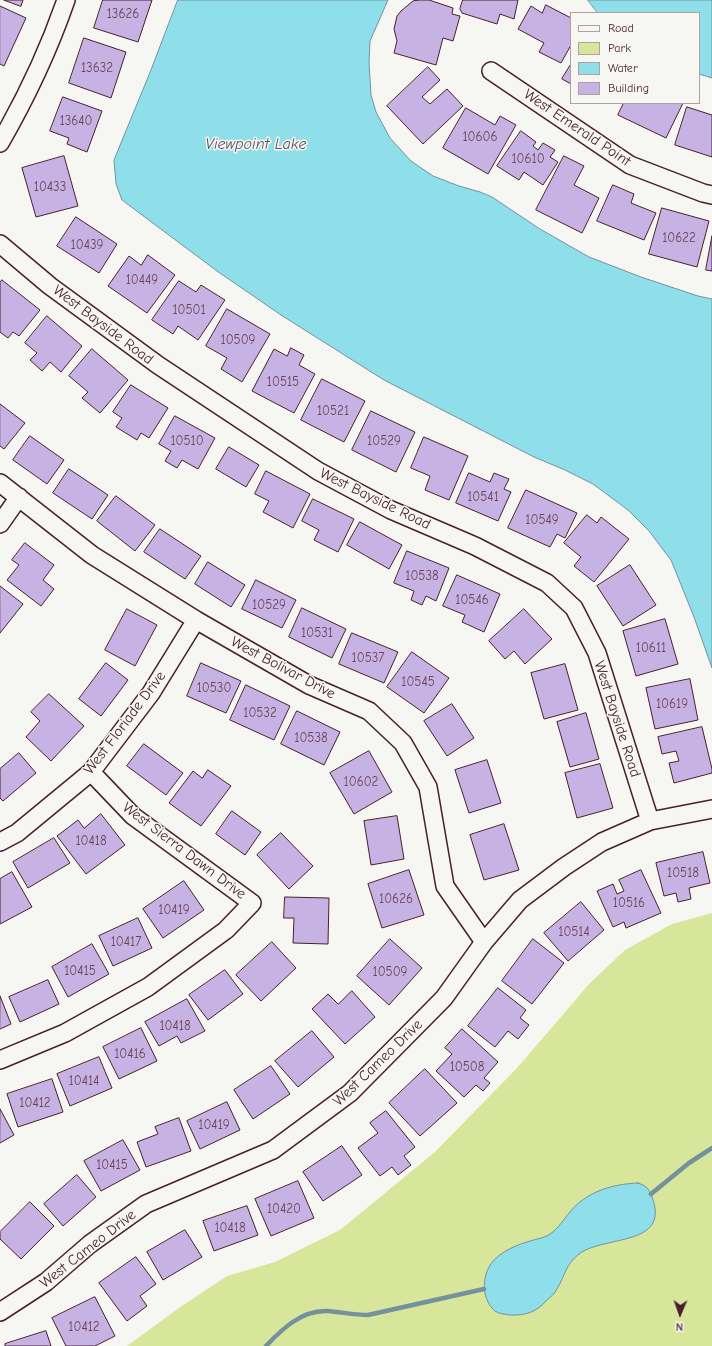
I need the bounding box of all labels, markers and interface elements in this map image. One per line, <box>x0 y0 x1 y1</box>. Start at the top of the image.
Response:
house number: 13626 <box>107 6 139 22</box>
legend <box>570 12 700 104</box>
text: Road <box>608 21 634 35</box>
text: Park <box>608 41 631 55</box>
house number: 13632 <box>81 60 113 76</box>
text: Water <box>608 61 638 75</box>
text: Building <box>608 81 649 95</box>
street label: West Emerald Point <box>520 85 634 171</box>
house number: 13640 <box>60 113 92 129</box>
house number: 10606 <box>462 129 498 145</box>
water label: Viewpoint Lake <box>205 134 307 154</box>
house number: 10610 <box>511 151 545 167</box>
house number: 10433 <box>34 179 66 195</box>
house number: 10622 <box>662 230 696 246</box>
house number: 10439 <box>71 237 103 253</box>
house number: 10449 <box>126 272 158 288</box>
street label: West Bayside Road <box>49 281 157 369</box>
house number: 10501 <box>172 302 206 318</box>
house number: 10509 <box>221 332 255 348</box>
house number: 10515 <box>267 374 299 390</box>
house number: 10521 <box>317 403 349 419</box>
house number: 10510 <box>170 433 204 449</box>
house number: 10529 <box>367 433 401 449</box>
street label: West Bayside Road <box>317 464 433 534</box>
house number: 10541 <box>467 489 499 505</box>
house number: 10549 <box>525 512 559 528</box>
house number: 10538 <box>405 568 439 584</box>
house number: 10546 <box>455 592 489 608</box>
house number: 10529 <box>252 597 286 613</box>
house number: 10531 <box>301 625 333 641</box>
street label: West Bolivar Drive <box>228 633 338 703</box>
house number: 10611 <box>636 640 666 656</box>
house number: 10537 <box>352 650 384 666</box>
street label: West Bayside Road <box>590 659 644 779</box>
street label: West Floriade Drive <box>80 668 170 778</box>
house number: 10545 <box>401 674 435 690</box>
house number: 10530 <box>197 680 231 696</box>
house number: 10619 <box>656 696 688 712</box>
house number: 10532 <box>243 705 277 721</box>
house number: 10538 <box>294 730 328 746</box>
house number: 10602 <box>344 774 378 790</box>
street label: West Sierra Dawn Drive <box>119 799 249 903</box>
house number: 10418 <box>75 833 107 849</box>
house number: 10518 <box>667 865 699 881</box>
house number: 10626 <box>379 891 413 907</box>
house number: 10516 <box>613 895 645 911</box>
house number: 10419 <box>158 902 190 918</box>
house number: 10514 <box>558 924 590 940</box>
house number: 10417 <box>111 934 141 950</box>
house number: 10415 <box>64 963 96 979</box>
house number: 10509 <box>373 964 407 980</box>
street label: West Cameo Drive <box>330 1016 426 1110</box>
house number: 10418 <box>159 1018 191 1034</box>
house number: 10416 <box>114 1046 146 1062</box>
house number: 10508 <box>450 1059 484 1075</box>
house number: 10414 <box>69 1073 99 1089</box>
house number: 10412 <box>19 1095 51 1111</box>
house number: 10419 <box>198 1117 230 1133</box>
house number: 10415 <box>96 1157 128 1173</box>
house number: 10420 <box>267 1201 301 1217</box>
street label: West Cameo Drive <box>36 1206 140 1292</box>
house number: 10418 <box>214 1220 246 1236</box>
north arrow <box>660 1294 700 1334</box>
house number: 10412 <box>68 1319 100 1335</box>
text: N <box>676 1320 683 1333</box>

